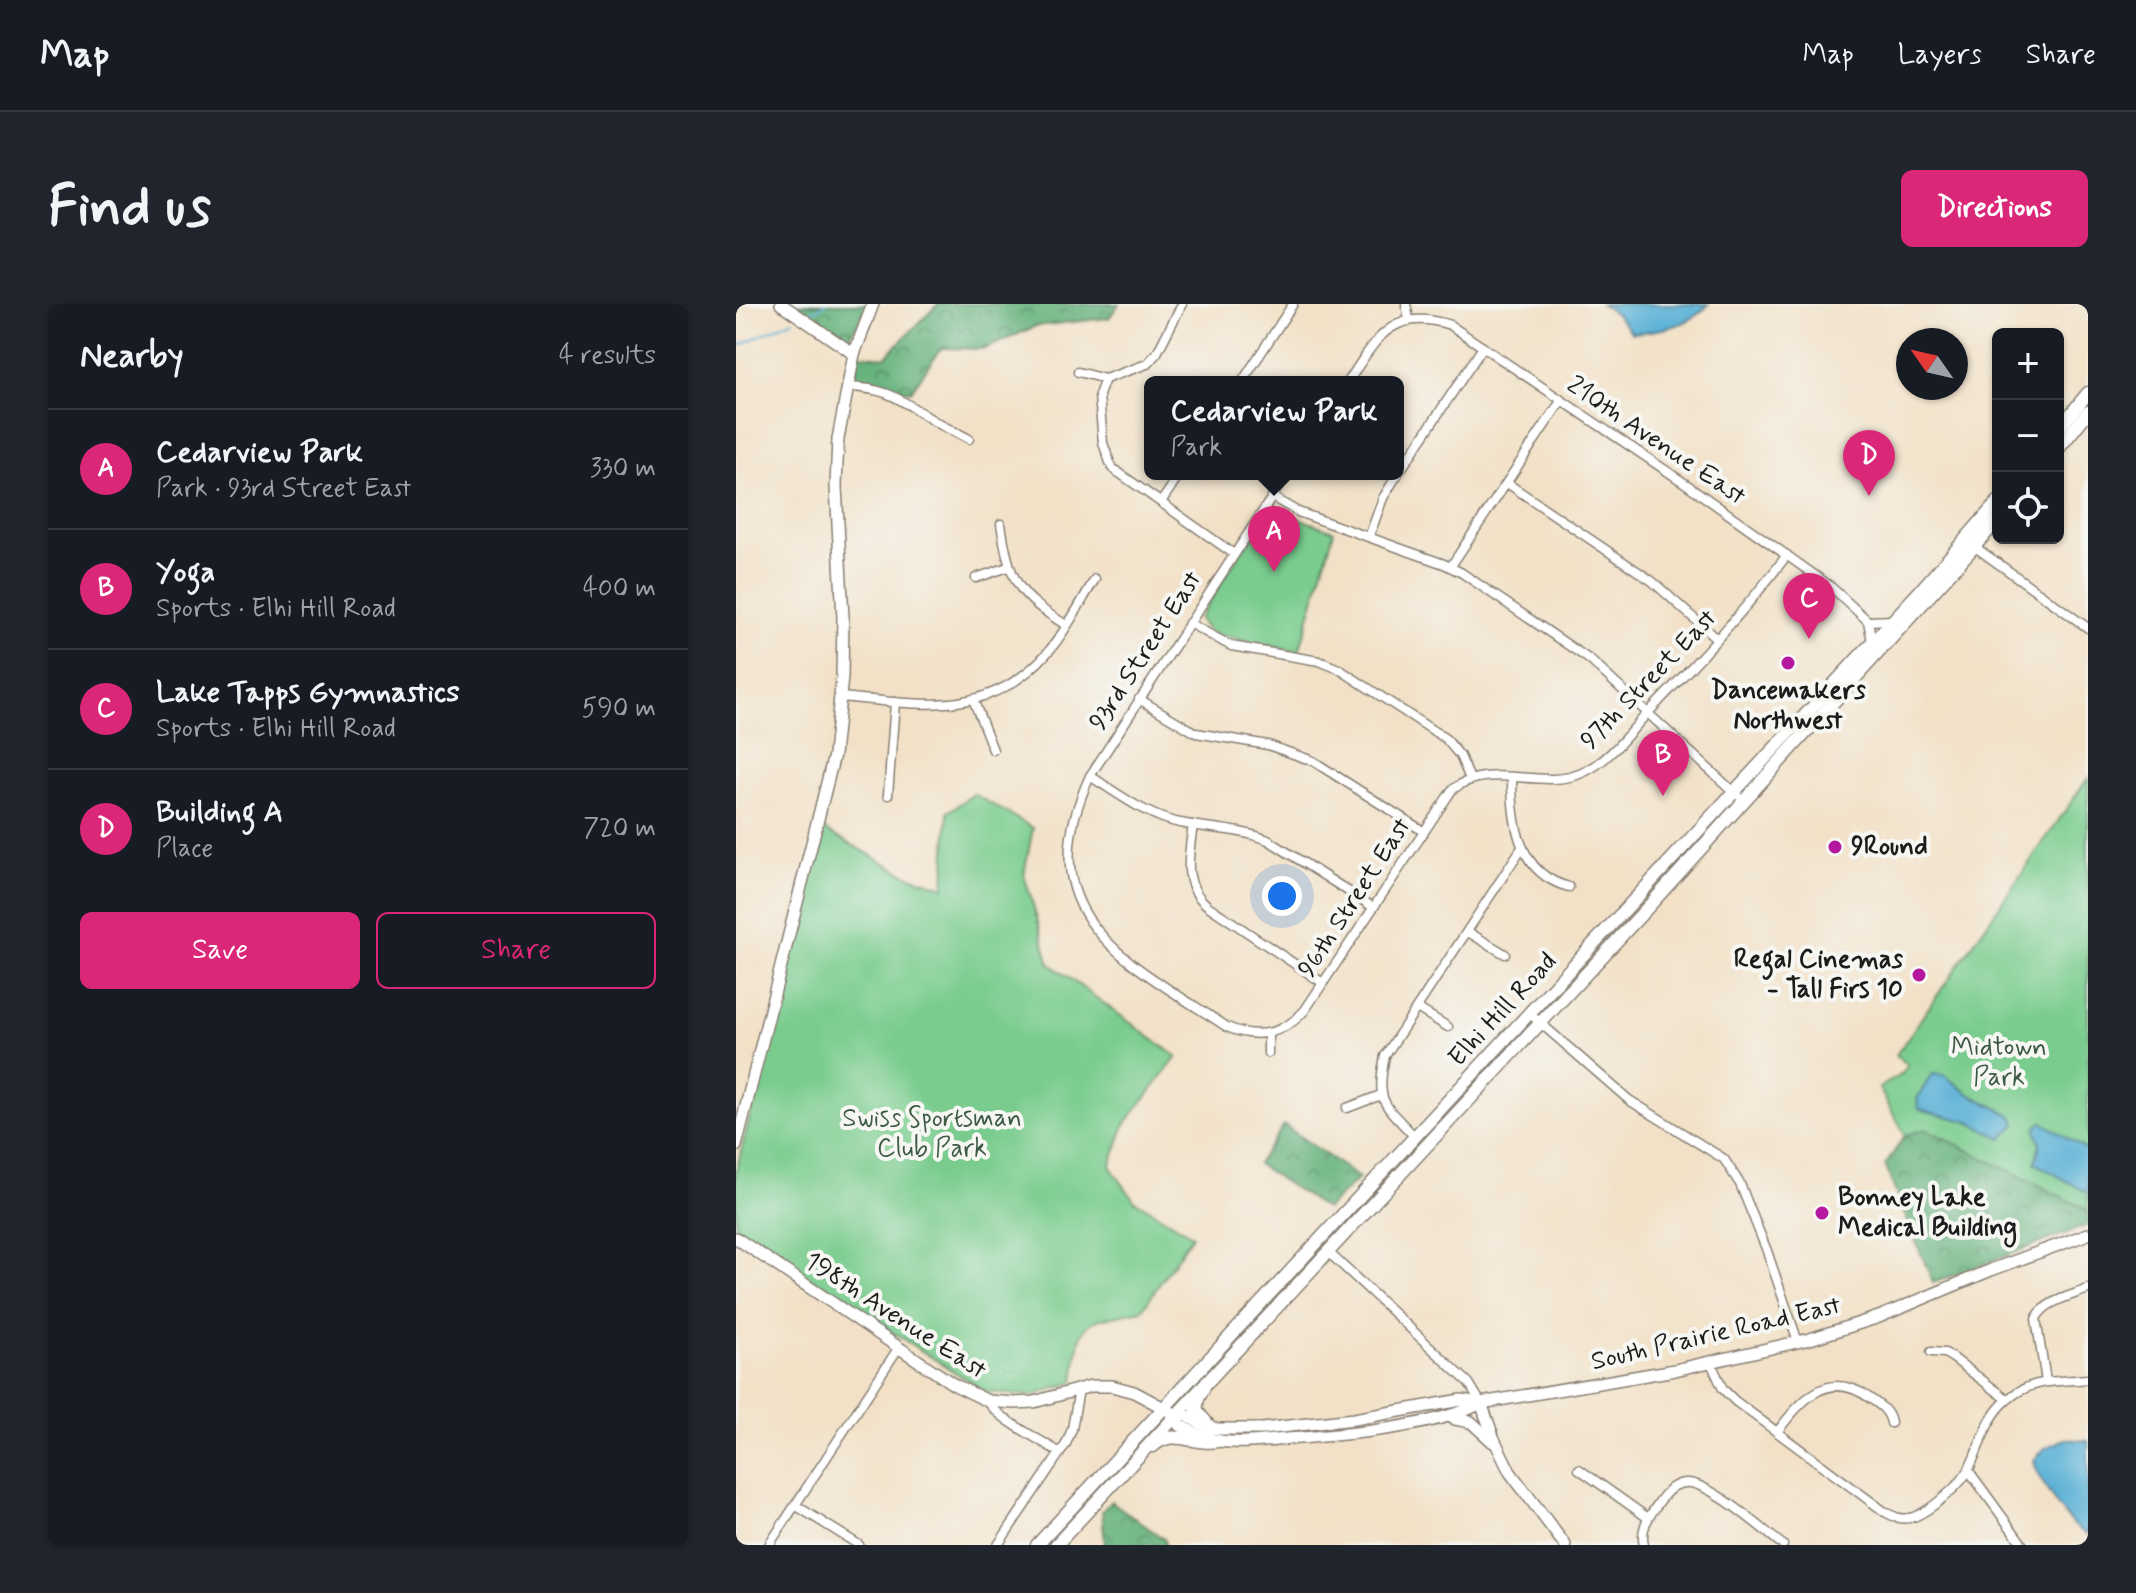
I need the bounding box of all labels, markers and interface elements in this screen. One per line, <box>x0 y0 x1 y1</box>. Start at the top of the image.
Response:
text: Map <box>40 31 110 80</box>
text: Map <box>1803 37 1854 74</box>
text: Layers <box>1898 37 1982 74</box>
text: Share <box>2026 37 2096 74</box>
button: Directions <box>1901 170 2088 247</box>
text: Find us <box>48 172 211 245</box>
north arrow <box>1896 328 1968 400</box>
map controls <box>1992 328 2064 544</box>
button: + <box>1992 328 2064 400</box>
text: Nearby <box>80 334 184 379</box>
text: 4 results <box>559 339 656 373</box>
street label: 210th Avenue East <box>1560 368 1752 514</box>
popup <box>1144 376 1404 480</box>
text: Cedarview Park <box>1171 392 1377 431</box>
button: − <box>1992 400 2064 472</box>
pin: D <box>1843 430 1895 496</box>
text: Park <box>1171 431 1222 465</box>
text: Cedarview Park <box>156 433 363 472</box>
text: A <box>97 452 115 486</box>
text: 330 m <box>590 452 656 486</box>
text: Park · 93rd Street East <box>156 472 411 506</box>
button: locate <box>1992 472 2064 544</box>
pin: A <box>1248 506 1300 572</box>
text: Yoga <box>156 553 215 592</box>
street label: 93rd Street East <box>1082 565 1210 737</box>
text: B <box>98 572 114 606</box>
text: 400 m <box>583 572 656 606</box>
pin: C <box>1783 573 1835 639</box>
text: Sports · Elhi Hill Road <box>156 592 396 626</box>
street label: 97th Street East <box>1573 603 1725 757</box>
marker: Dancemakers Northwest <box>1779 654 1797 672</box>
text: Lake Tapps Gymnastics <box>156 673 460 712</box>
place label: Dancemakers Northwest <box>1710 674 1866 738</box>
text: C <box>97 692 115 726</box>
text: 590 m <box>582 692 656 726</box>
text: Sports · Elhi Hill Road <box>156 712 396 746</box>
pin: B <box>1637 730 1689 796</box>
text: Building A <box>156 793 283 832</box>
text: D <box>97 812 115 846</box>
text: 720 m <box>583 812 656 846</box>
street label: 96th Street East <box>1291 812 1419 984</box>
place label: 9Round <box>1851 830 1928 864</box>
text: Place <box>156 832 213 866</box>
marker: 9Round <box>1826 838 1844 856</box>
your location <box>1262 876 1302 916</box>
button: Save <box>80 912 360 989</box>
button: Share <box>376 912 656 989</box>
place label: Regal Cinemas - Tall Firs 10 <box>1734 943 1904 1007</box>
street label: Elhi Hill Road <box>1441 946 1565 1074</box>
marker: Regal Cinemas - Tall Firs 10 <box>1910 966 1928 984</box>
park label: Midtown Park <box>1951 1031 2047 1095</box>
park label: Swiss Sportsman Club Park <box>842 1102 1022 1166</box>
place label: Bonney Lake Medical Building <box>1838 1181 2017 1248</box>
marker: Bonney Lake Medical Building <box>1813 1204 1831 1222</box>
street label: 198th Avenue East <box>797 1244 993 1388</box>
street label: South Prairie Road East <box>1588 1289 1844 1379</box>

